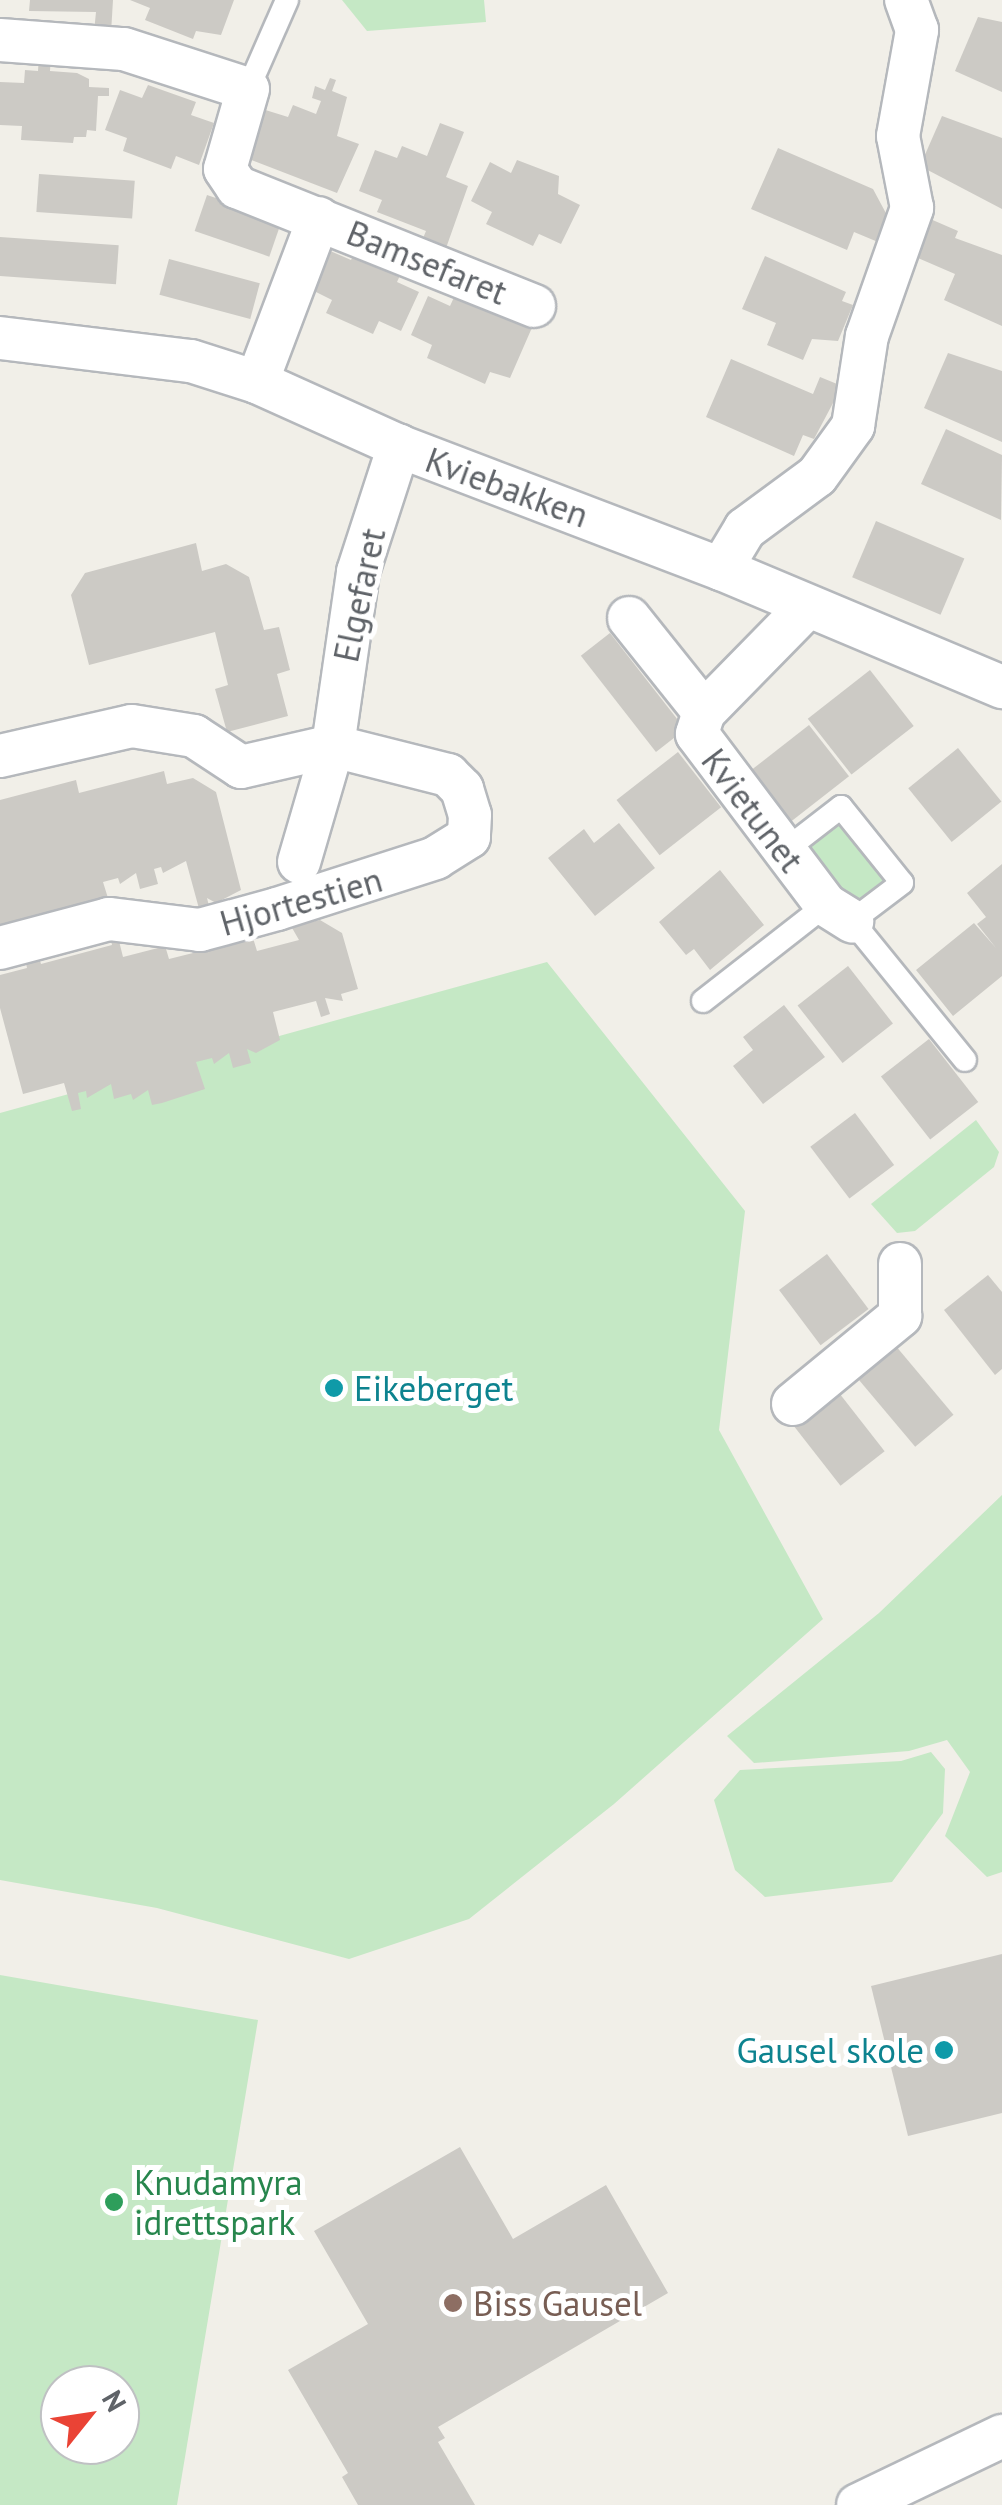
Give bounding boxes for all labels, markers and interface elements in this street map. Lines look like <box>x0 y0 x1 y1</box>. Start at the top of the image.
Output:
street label: Bamsefaret <box>341 211 513 313</box>
street label: Kviebakken <box>420 438 594 536</box>
street label: Elgefaret <box>324 524 394 666</box>
street label: Kvietunet <box>693 740 813 880</box>
street label: Hjortestien <box>215 858 387 944</box>
place label: Eikeberget <box>354 1367 513 1409</box>
marker: Eikeberget <box>323 1377 345 1399</box>
place label: Gausel skole <box>736 2029 924 2071</box>
marker: Gausel skole <box>933 2039 955 2061</box>
place label: Knudamyra idrettspark <box>134 2161 303 2243</box>
marker: Knudamyra idrettspark <box>103 2191 125 2213</box>
place label: Biss Gausel <box>473 2282 642 2324</box>
marker: Biss Gausel <box>442 2292 464 2314</box>
north arrow <box>40 2365 140 2465</box>
text: N <box>94 2384 135 2418</box>

